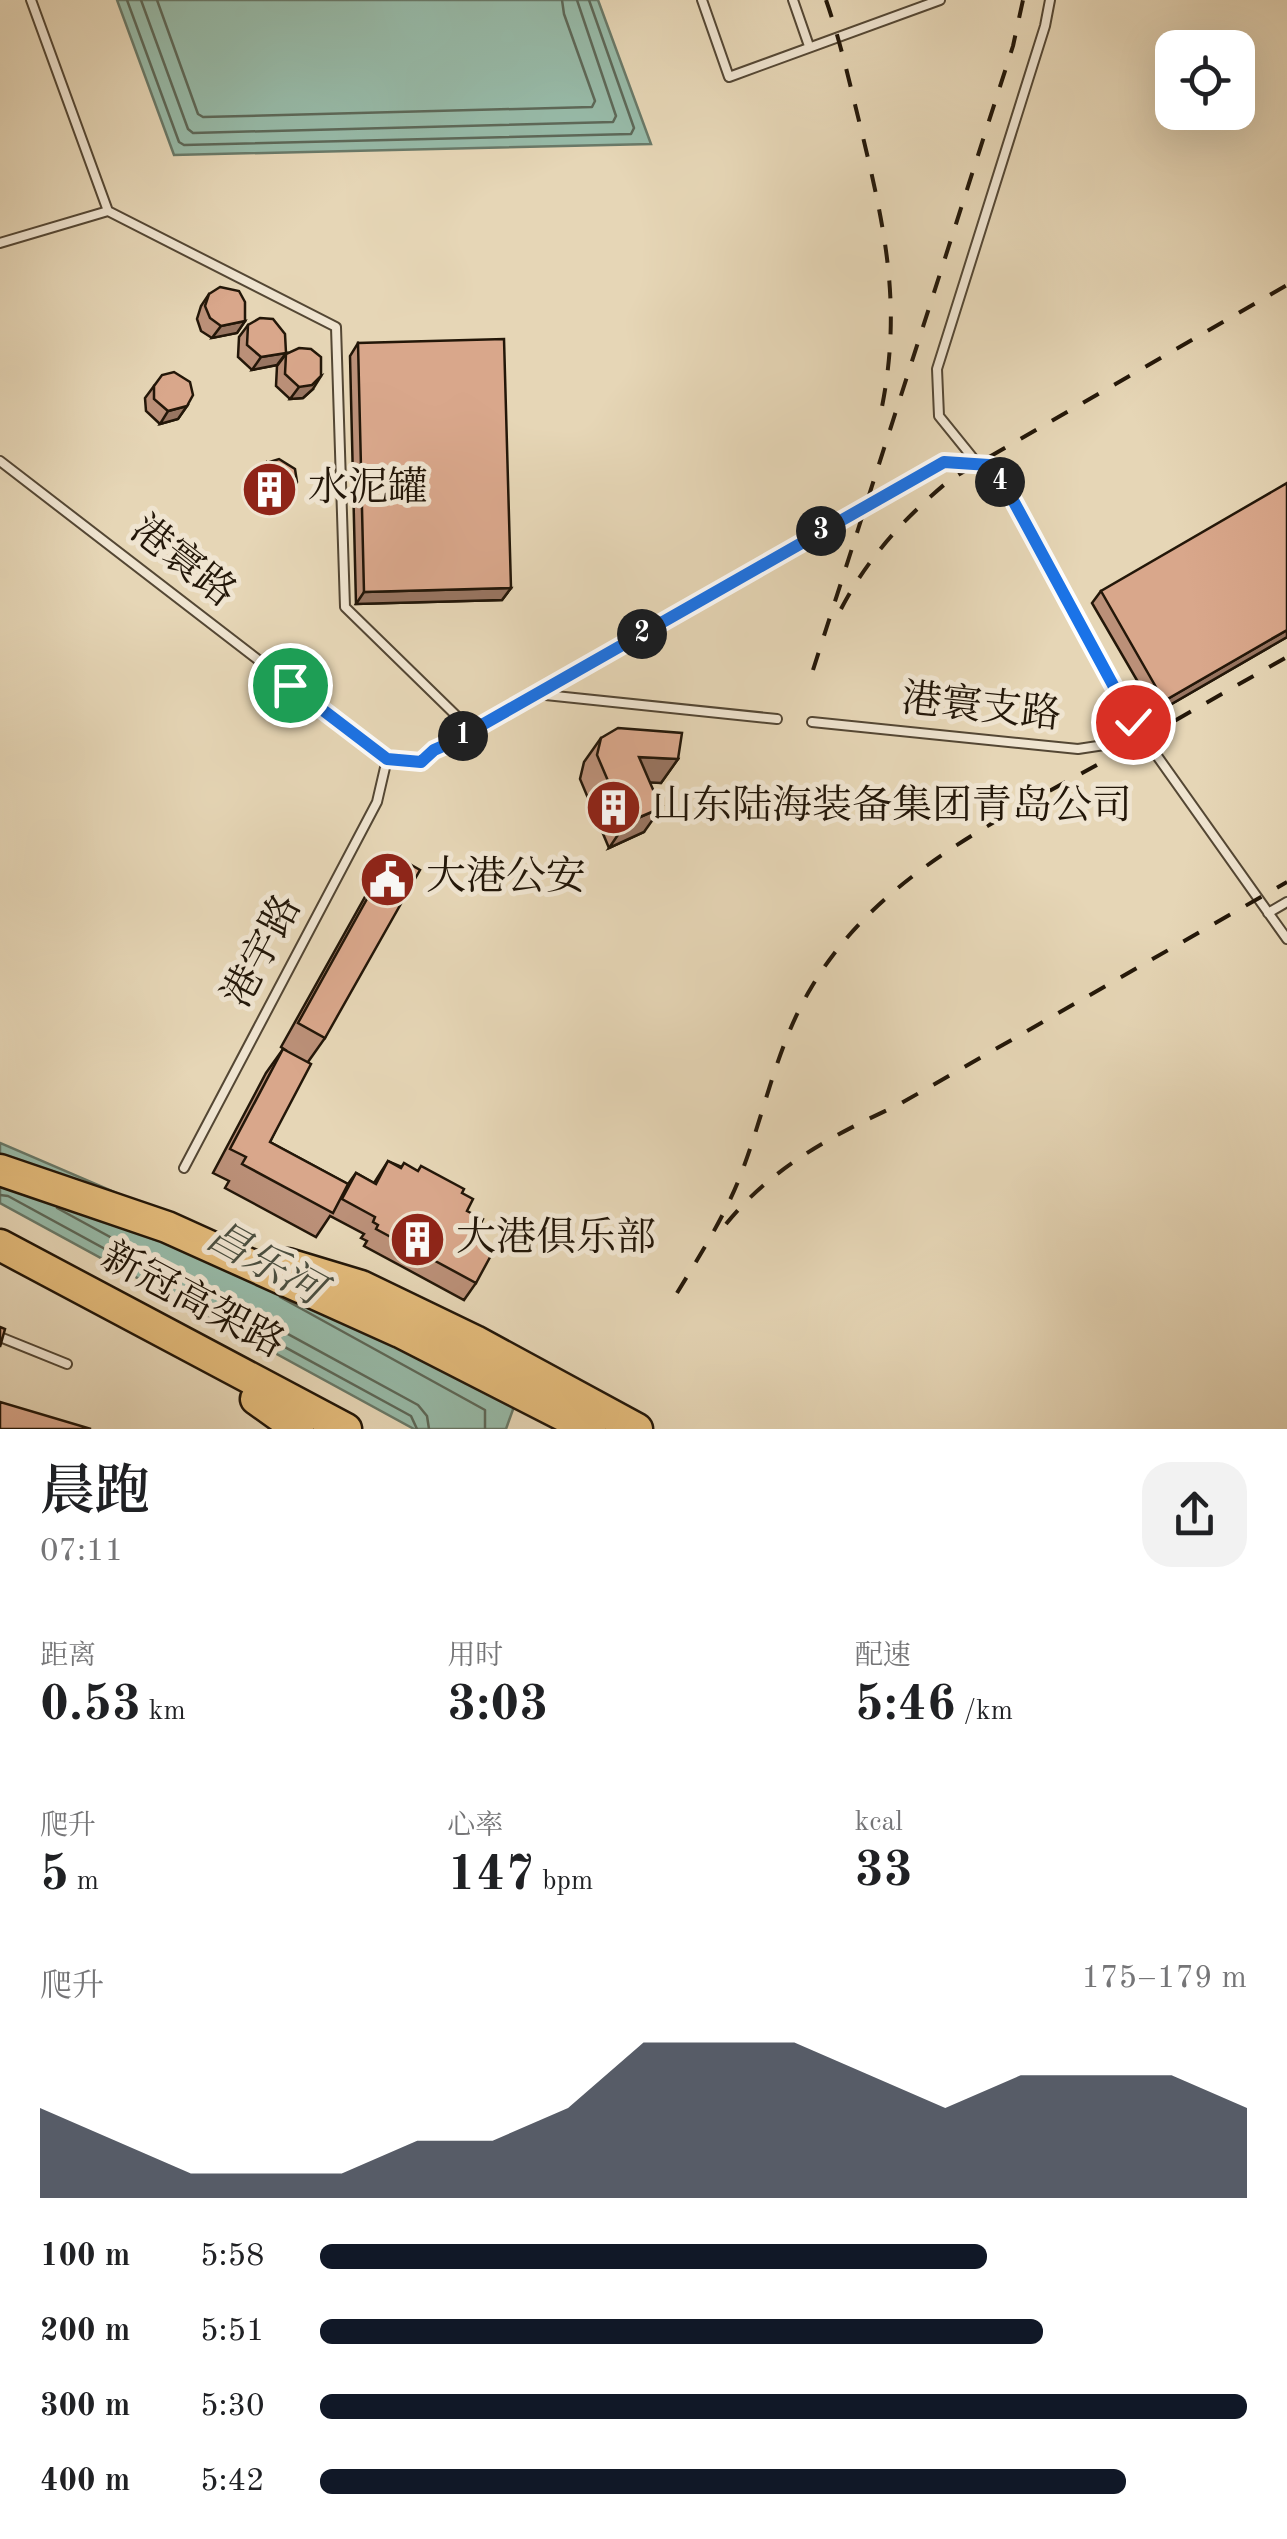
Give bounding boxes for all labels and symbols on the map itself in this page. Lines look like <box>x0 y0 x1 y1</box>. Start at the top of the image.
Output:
pin: 4 <box>975 457 1025 507</box>
building icon: 水泥罐 <box>239 460 299 520</box>
place label: 水泥罐 <box>308 466 428 510</box>
pin: 3 <box>796 506 846 556</box>
street label: 港寰路 <box>122 507 244 616</box>
pin: 2 <box>617 609 667 659</box>
pin <box>248 643 333 728</box>
street label: 港寰支路 <box>899 677 1063 737</box>
pin <box>1091 680 1176 765</box>
pin: 1 <box>438 711 488 761</box>
building icon: 山东陆海装备集团青岛公司 <box>583 778 643 838</box>
place label: 山东陆海装备集团青岛公司 <box>652 784 1132 828</box>
public building icon: 大港公安 <box>357 849 417 909</box>
place label: 大港公安 <box>426 855 586 899</box>
street label: 港宇路 <box>215 888 310 1014</box>
building icon: 大港俱乐部 <box>387 1210 447 1270</box>
water label: 昌乐河 <box>199 1213 337 1317</box>
place label: 大港俱乐部 <box>456 1216 656 1260</box>
street label: 新冠高架路 <box>94 1234 292 1367</box>

